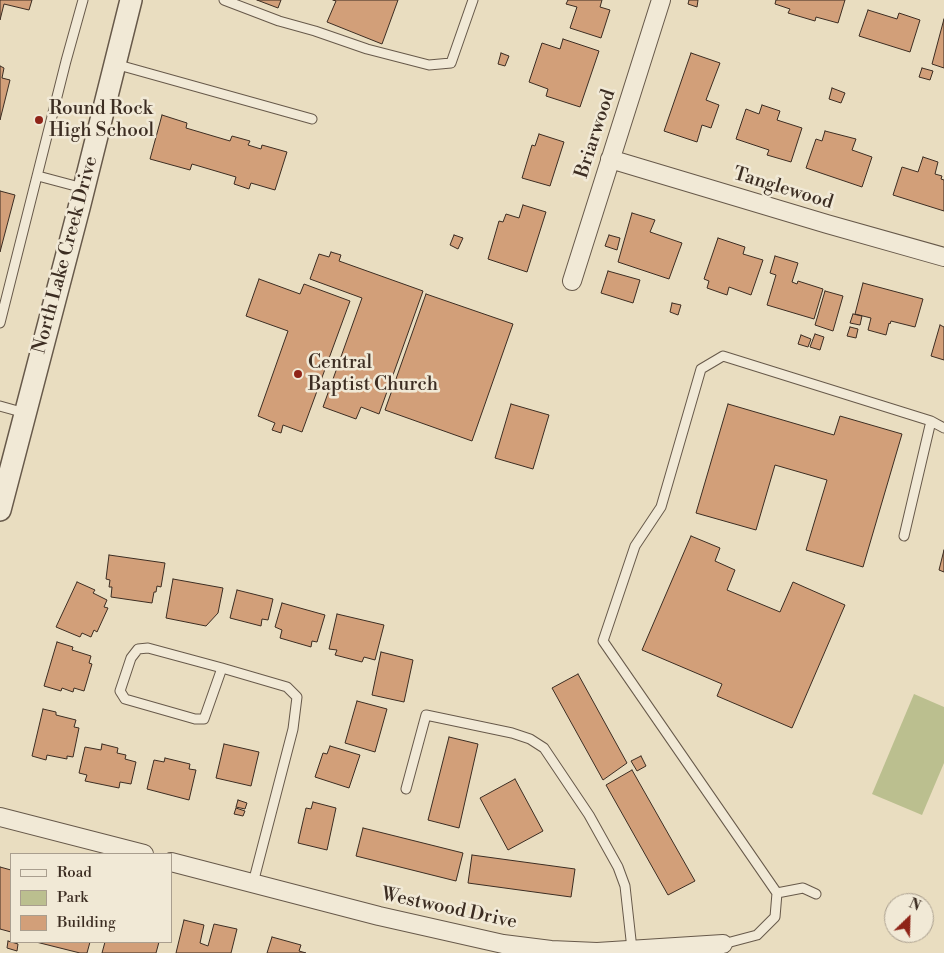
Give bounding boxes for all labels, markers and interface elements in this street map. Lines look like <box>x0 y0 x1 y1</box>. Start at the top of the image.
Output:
street label: Briarwood <box>571 87 621 181</box>
place label: Round Rock High School <box>49 98 154 142</box>
marker: Round Rock High School <box>33 114 45 126</box>
street label: North Lake Creek Drive <box>29 154 103 356</box>
street label: Tanglewood <box>730 163 836 215</box>
place label: Central Baptist Church <box>308 352 438 396</box>
marker: Central Baptist Church <box>292 368 304 380</box>
legend <box>10 853 172 943</box>
text: Road <box>57 863 92 882</box>
street label: Westwood Drive <box>379 883 519 935</box>
text: Park <box>57 888 88 907</box>
north arrow <box>884 893 934 943</box>
text: N <box>906 895 923 916</box>
text: Building <box>57 913 116 932</box>

